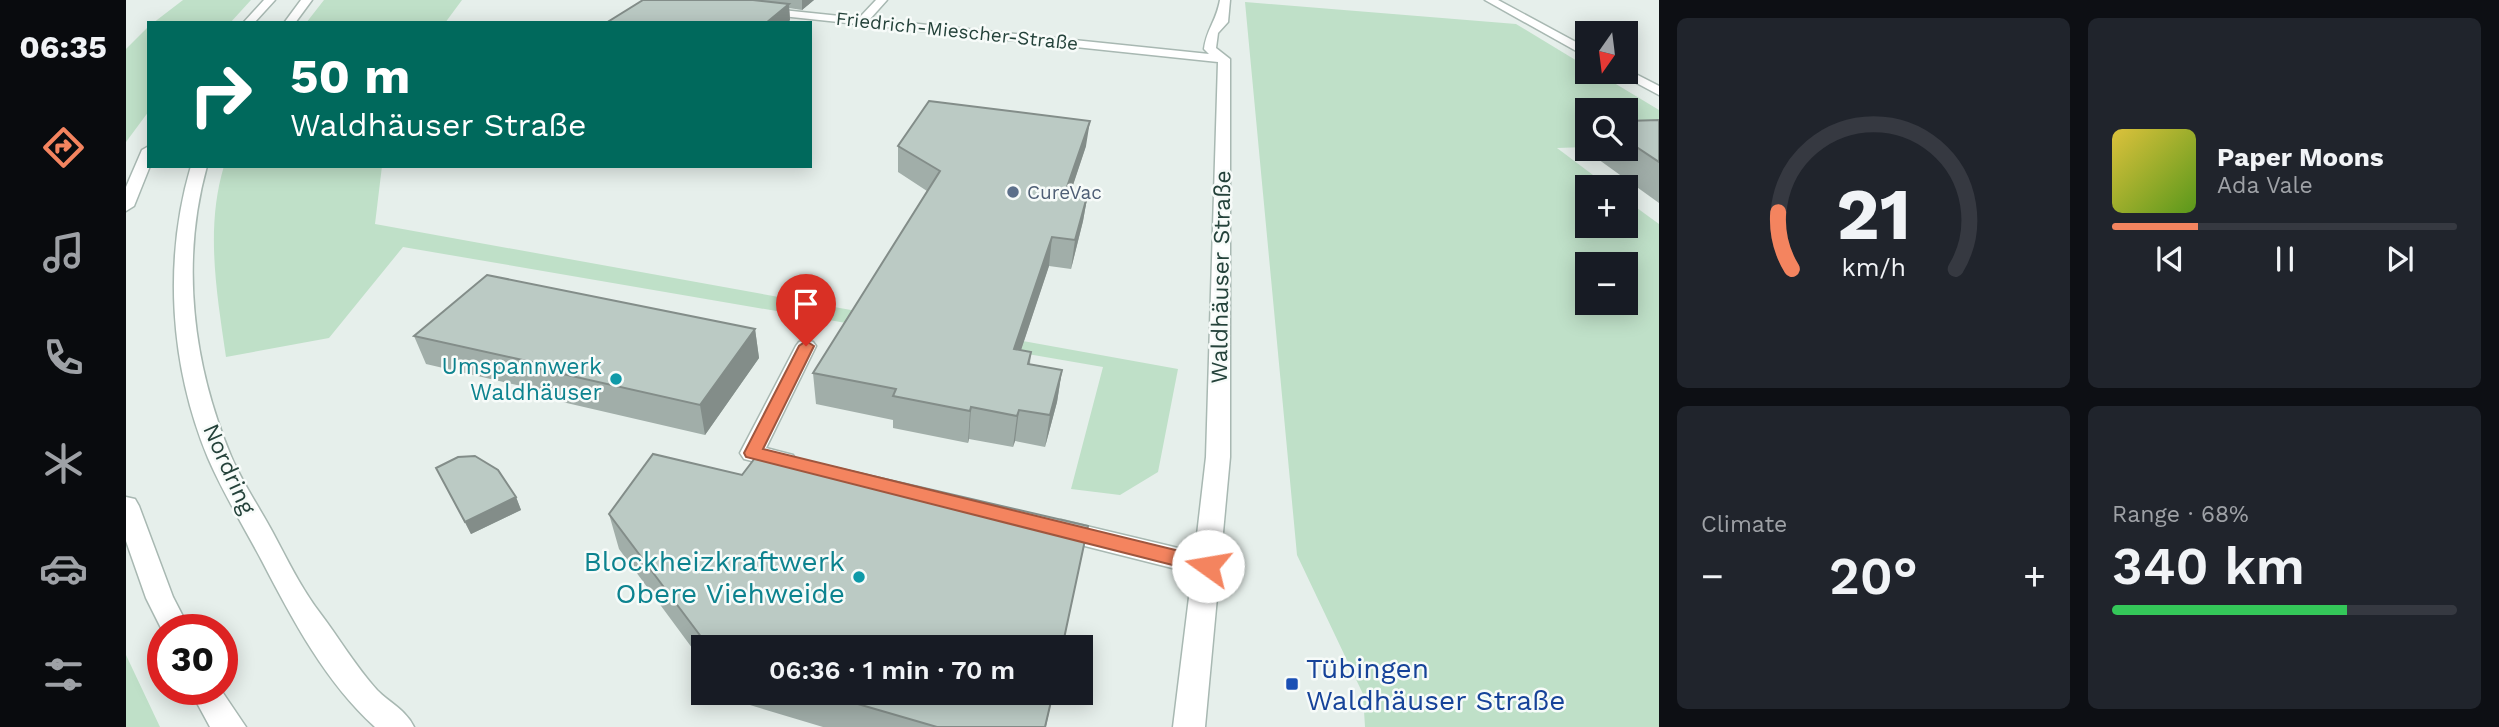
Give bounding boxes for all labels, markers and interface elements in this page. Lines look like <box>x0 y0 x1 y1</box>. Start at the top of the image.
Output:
street label: Friedrich-Miescher-Straße <box>835 7 1079 55</box>
north arrow <box>1575 21 1638 84</box>
map controls <box>1575 21 1638 315</box>
text: 06:35 <box>19 28 107 66</box>
text: 50 m <box>290 47 410 105</box>
icon: right <box>175 49 266 140</box>
button: search <box>1575 98 1638 161</box>
text: Waldhäuser Straße <box>290 106 587 144</box>
icon: directions <box>39 123 88 172</box>
text: Paper Moons <box>2217 142 2384 172</box>
street label: Waldhäuser Straße <box>1206 170 1236 384</box>
text: 21 <box>1836 172 1911 258</box>
text: Ada Vale <box>2217 172 2313 199</box>
button: + <box>1575 175 1638 238</box>
place label: CureVac <box>1027 181 1102 204</box>
marker: CureVac <box>1005 184 1021 200</box>
icon: music <box>39 228 88 277</box>
icon: previous <box>2151 240 2189 278</box>
icon: pause <box>2266 240 2304 278</box>
icon: next <box>2381 240 2419 278</box>
button: − <box>1575 252 1638 315</box>
text: km/h <box>1841 253 1906 282</box>
pin <box>776 274 836 346</box>
icon: arrive <box>787 285 825 323</box>
icon: phone <box>39 333 88 382</box>
place label: Umspannwerk Waldhäuser <box>442 353 602 406</box>
marker: Umspannwerk Waldhäuser <box>608 371 624 387</box>
street label: Nordring <box>197 420 261 519</box>
icon: climate <box>39 439 88 488</box>
text: Range · 68% <box>2112 501 2249 528</box>
text: Climate <box>1701 511 1787 538</box>
position arrow <box>1171 529 1245 603</box>
text: 340 km <box>2112 536 2305 597</box>
icon: car <box>39 544 88 593</box>
place label: Blockheizkraftwerk Obere Viehweide <box>584 545 845 610</box>
text: 20° <box>1829 546 1918 607</box>
text: − <box>1701 554 1724 598</box>
text: + <box>2023 554 2046 598</box>
marker: Blockheizkraftwerk Obere Viehweide <box>851 569 867 585</box>
speed limit sign: 30 <box>147 614 238 705</box>
icon: filters <box>39 650 88 699</box>
place label: Tübingen Waldhäuser Straße <box>1306 652 1565 717</box>
text: 06:36 · 1 min · 70 m <box>769 655 1015 685</box>
marker: Tübingen Waldhäuser Straße <box>1284 676 1300 692</box>

